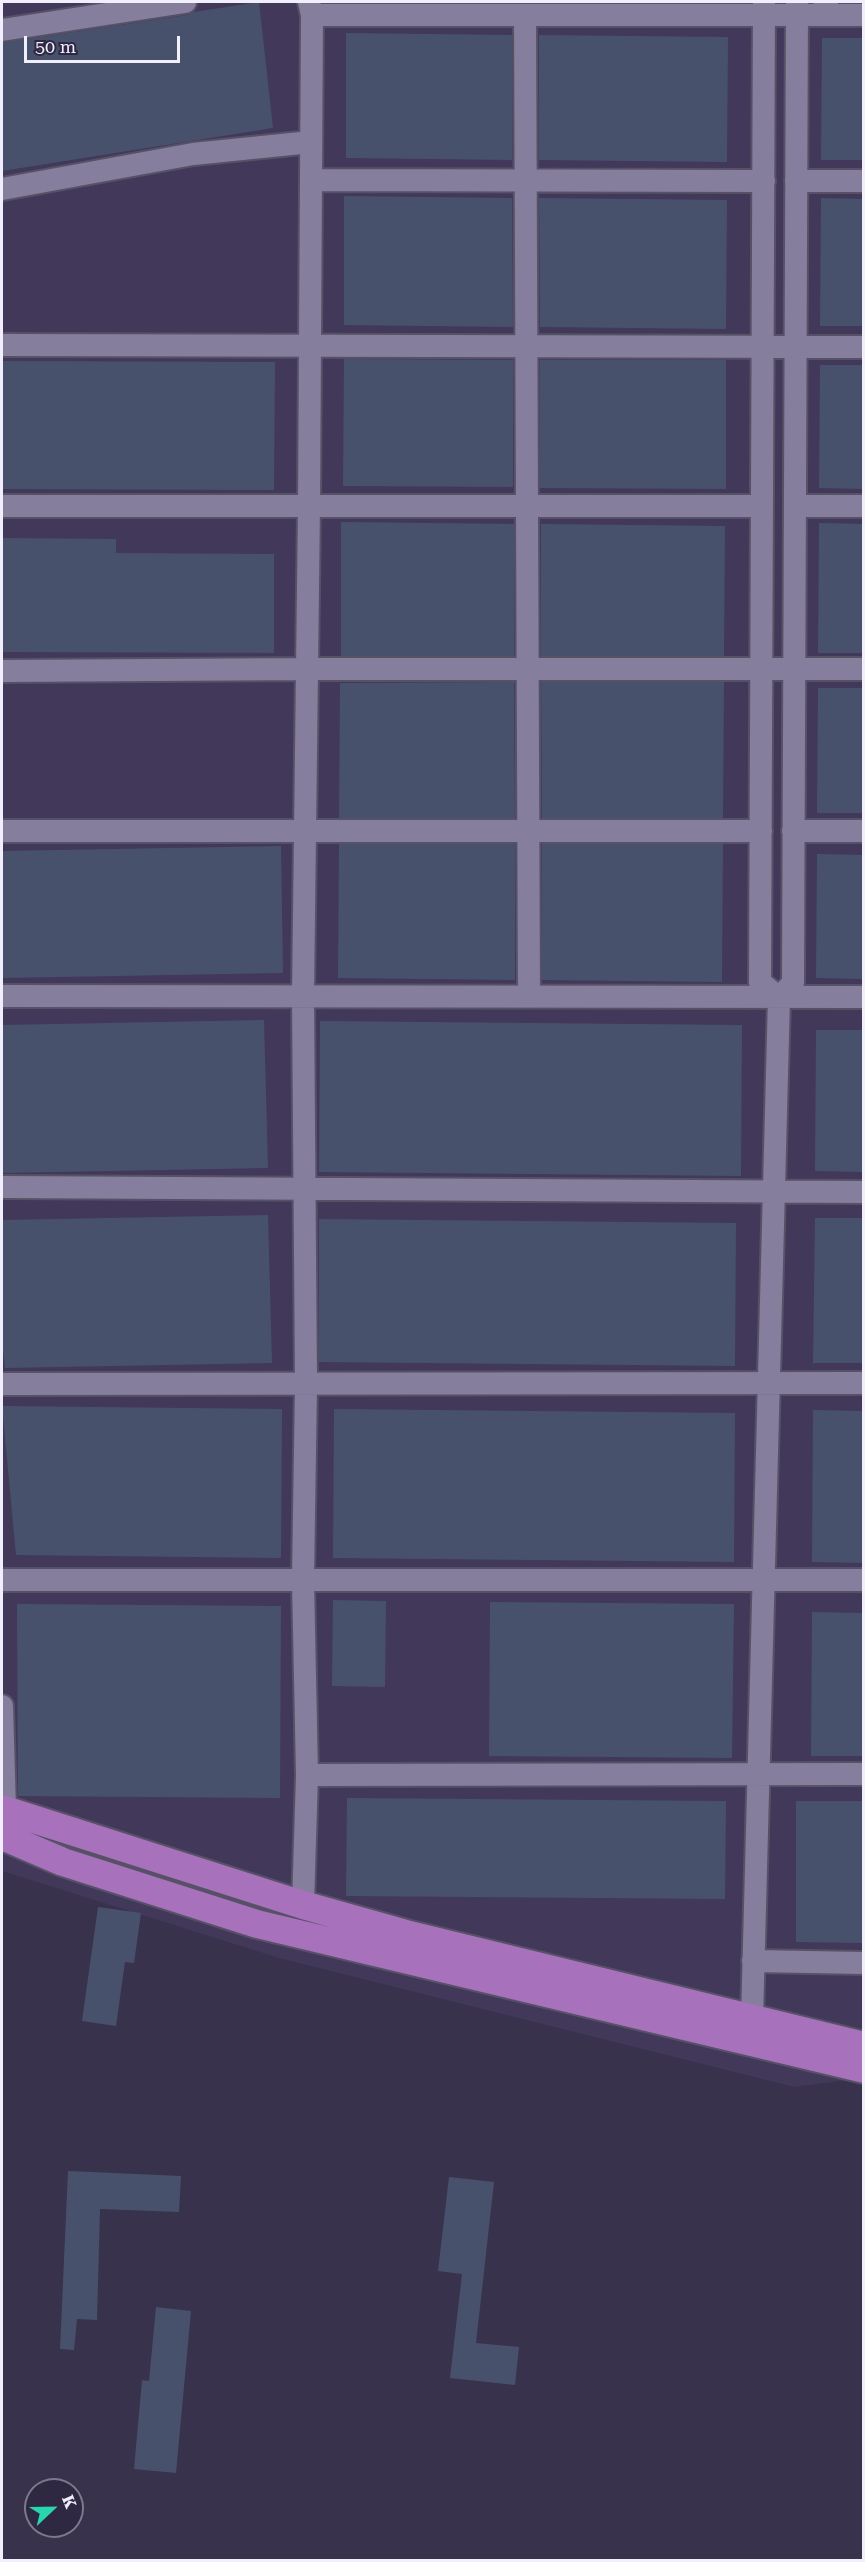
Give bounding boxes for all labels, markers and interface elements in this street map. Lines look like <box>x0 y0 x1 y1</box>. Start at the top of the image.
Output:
scale bar <box>27 24 183 62</box>
text: 50 m <box>35 36 76 57</box>
north arrow <box>24 2478 84 2538</box>
text: K <box>58 2492 80 2511</box>

